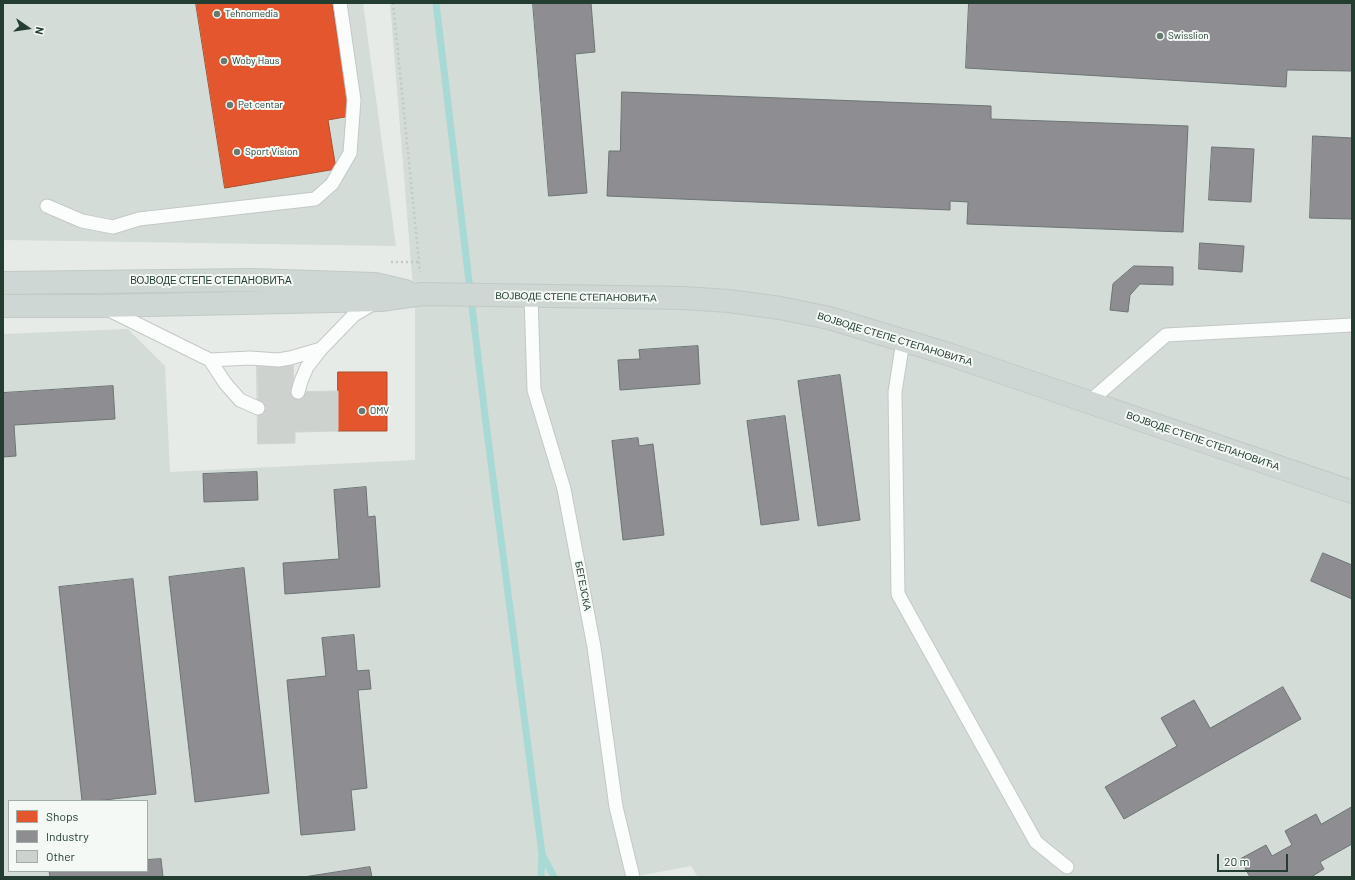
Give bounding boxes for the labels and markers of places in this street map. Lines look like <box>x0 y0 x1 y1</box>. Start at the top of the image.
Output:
place label: Tehnomedia <box>225 8 278 20</box>
marker: Tehnomedia <box>212 9 222 19</box>
place label: Swisslion <box>1168 30 1209 42</box>
marker: Swisslion <box>1155 31 1165 41</box>
place label: Woby Haus <box>232 55 280 67</box>
marker: Woby Haus <box>219 56 229 66</box>
place label: Pet centar <box>238 99 283 111</box>
marker: Pet centar <box>225 100 235 110</box>
place label: Sport Vision <box>245 146 298 158</box>
marker: Sport Vision <box>232 147 242 157</box>
place label: OMV <box>370 405 389 417</box>
marker: OMV <box>357 406 367 416</box>

